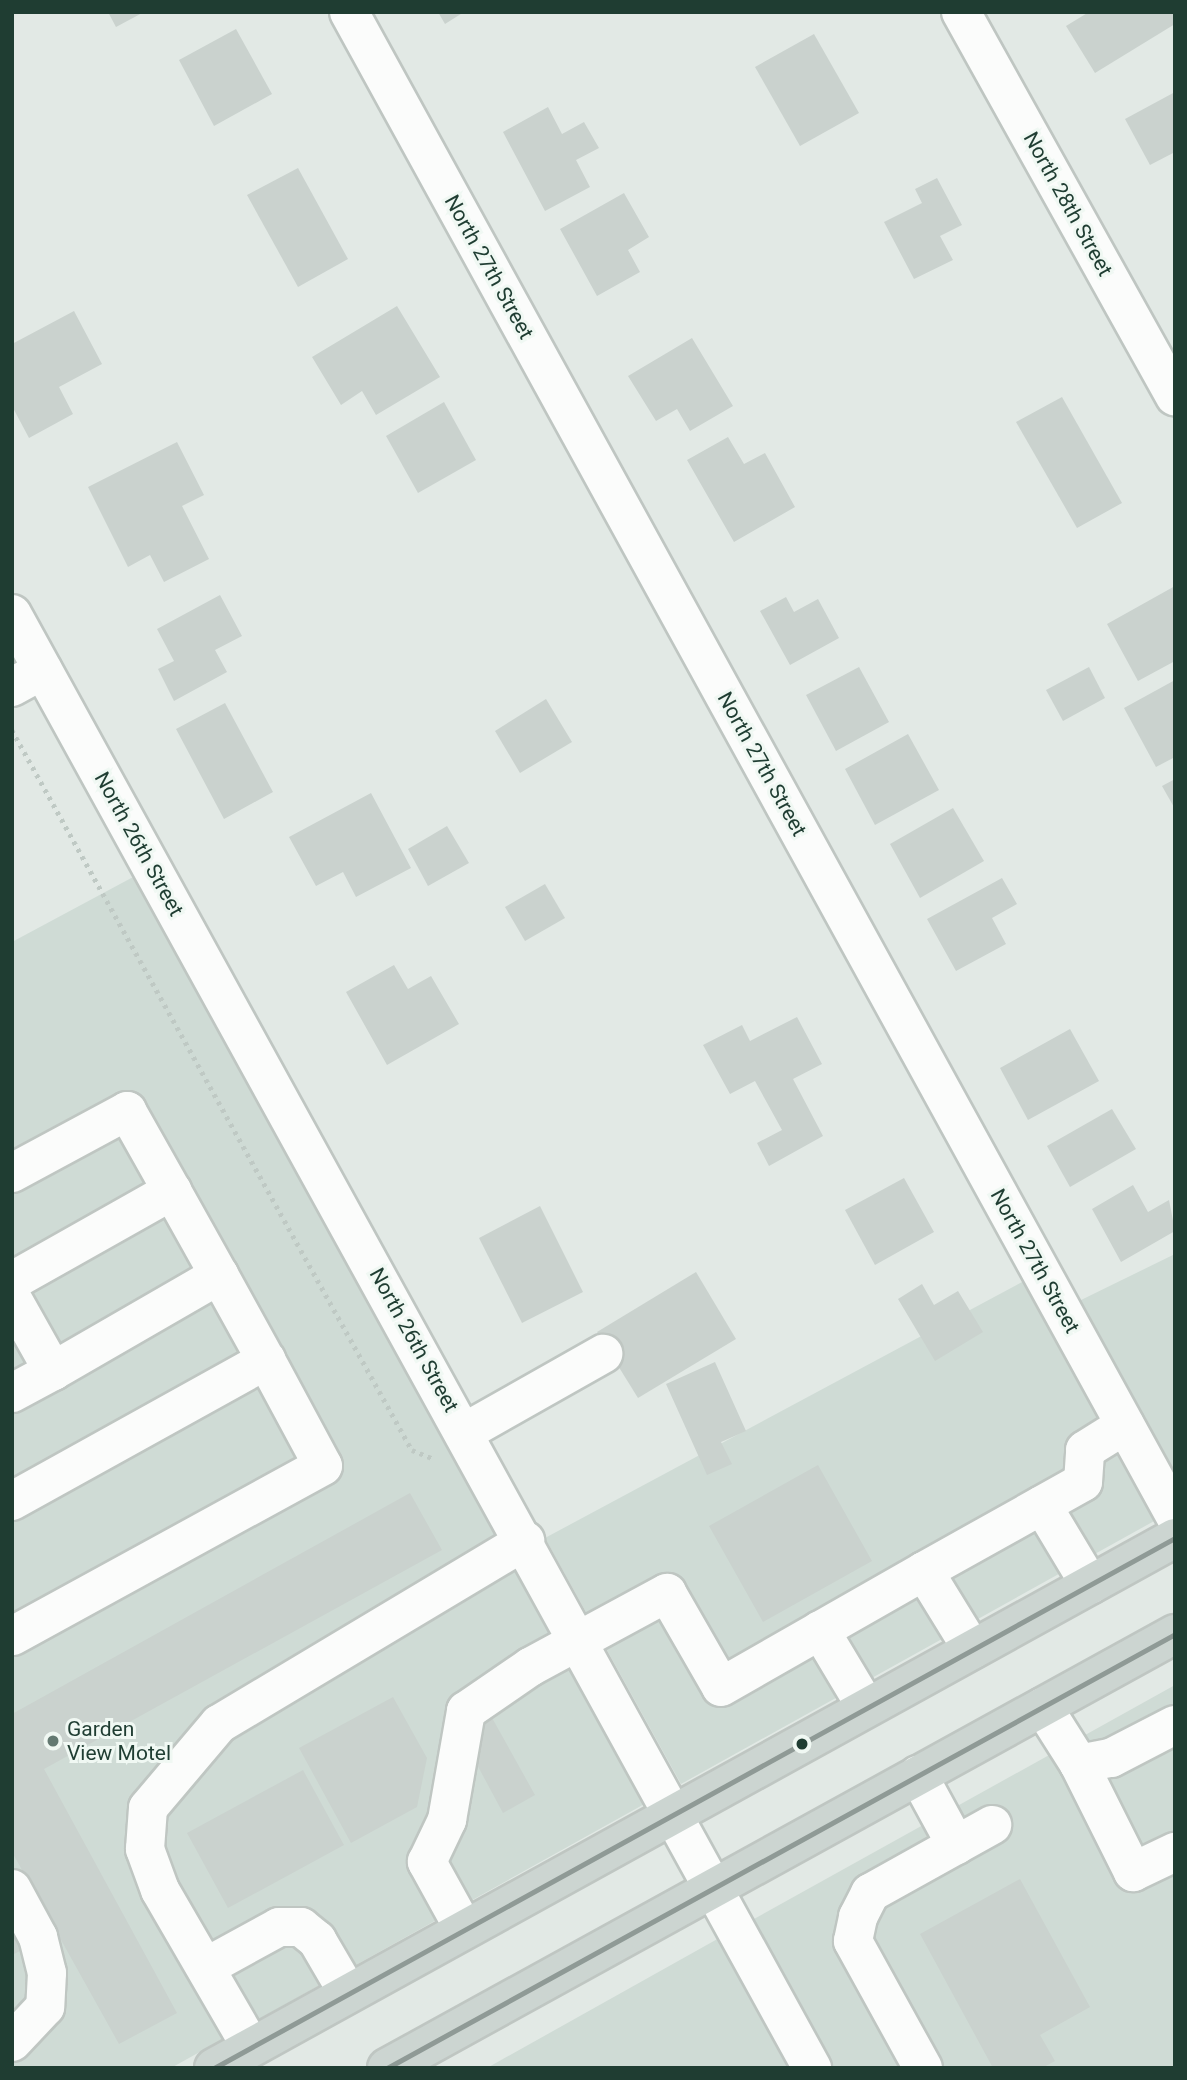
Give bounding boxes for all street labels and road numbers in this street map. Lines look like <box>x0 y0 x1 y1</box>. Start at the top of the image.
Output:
street label: North 28th Street <box>1018 128 1118 280</box>
street label: North 27th Street <box>439 191 539 343</box>
street label: North 27th Street <box>712 688 812 840</box>
street label: North 26th Street <box>89 768 189 920</box>
street label: North 27th Street <box>985 1185 1085 1337</box>
street label: North 26th Street <box>364 1264 464 1416</box>

